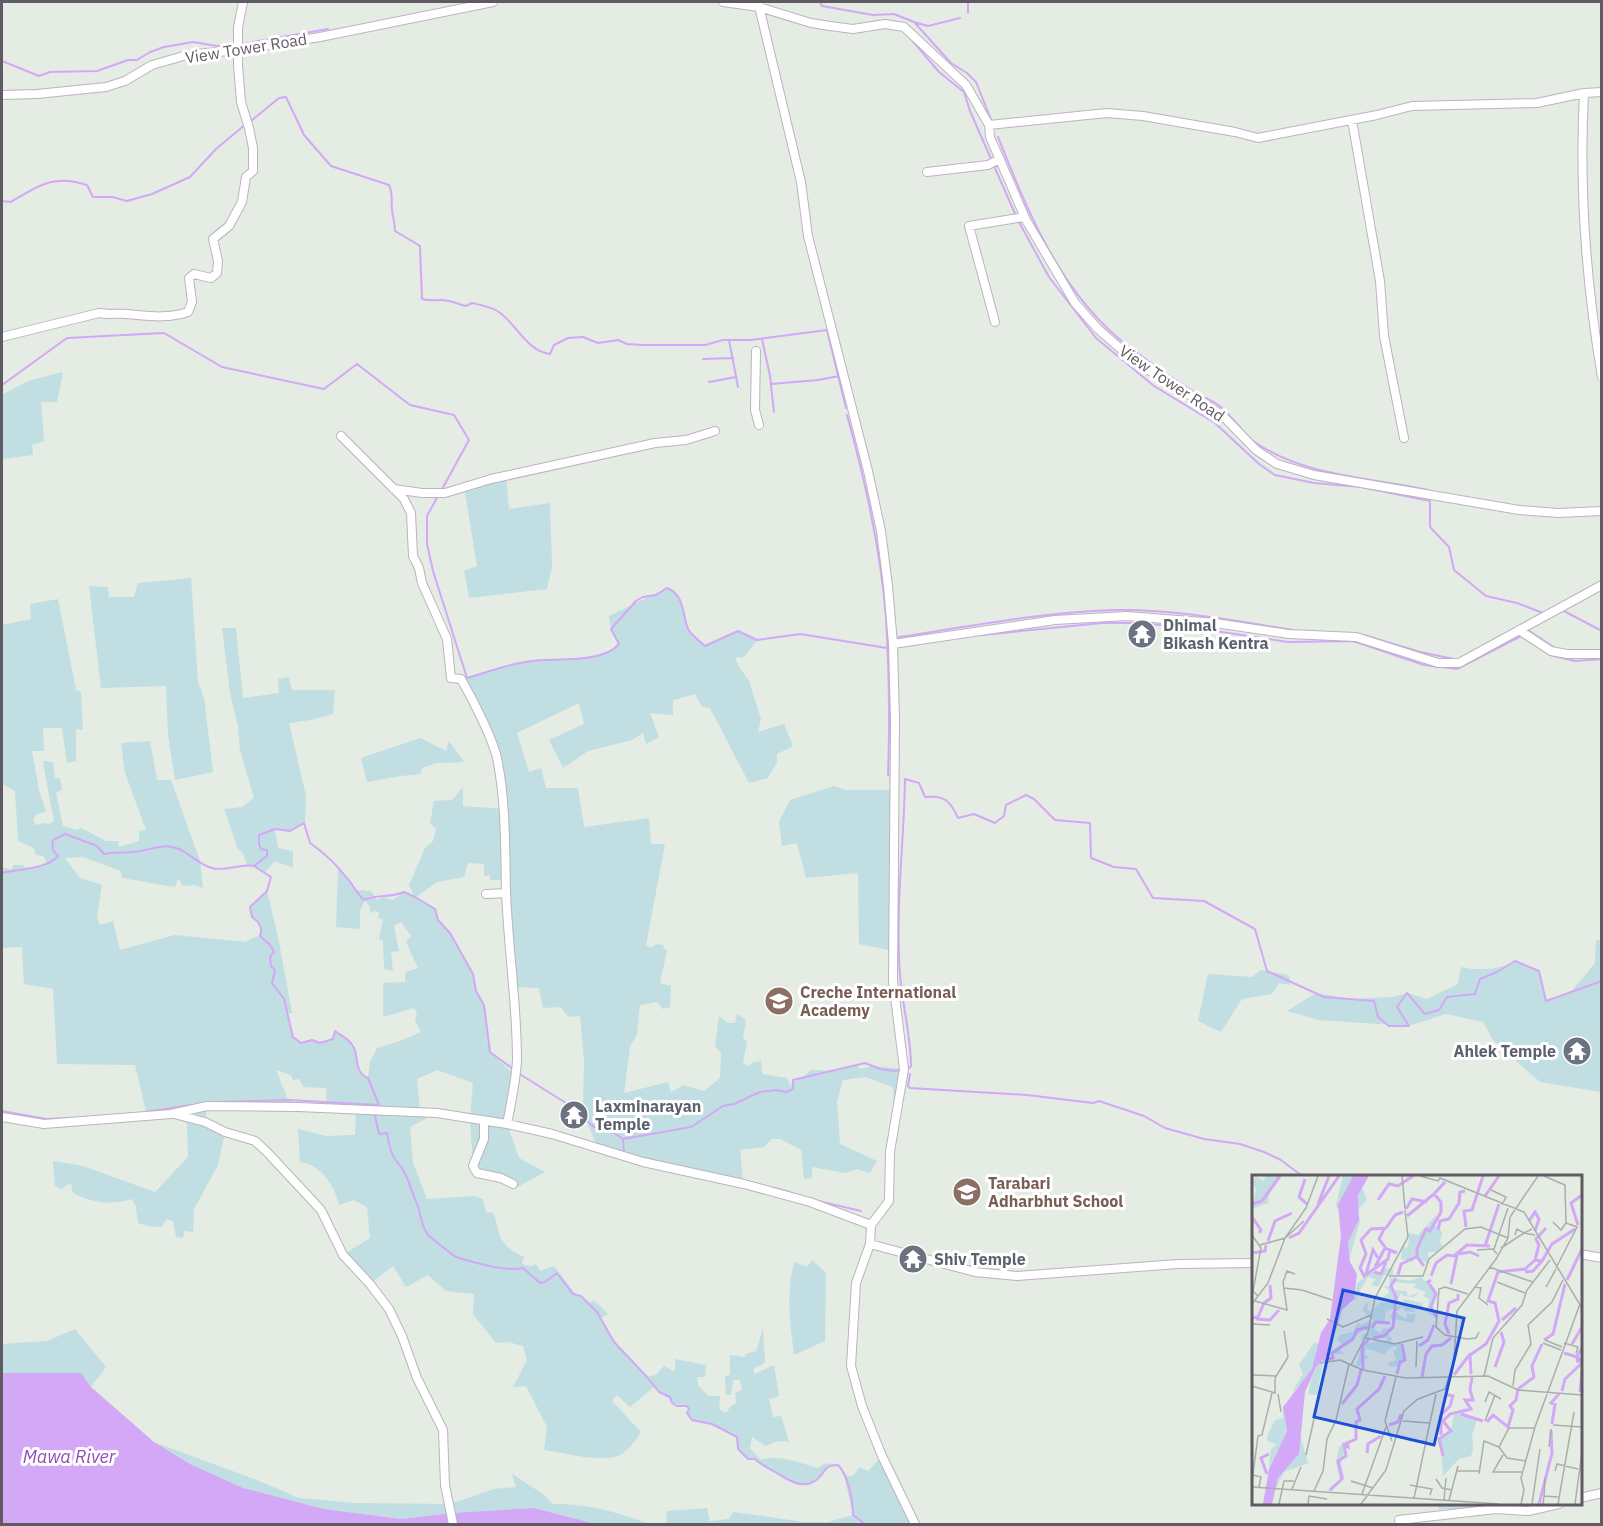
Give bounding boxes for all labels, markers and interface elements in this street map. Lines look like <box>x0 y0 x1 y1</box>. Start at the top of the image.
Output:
street label: View Tower Road <box>184 29 308 67</box>
street label: View Tower Road <box>1115 340 1229 426</box>
place label: Dhimal Bikash Kentra <box>1163 615 1269 653</box>
temple icon: Dhimal Bikash Kentra <box>1126 618 1158 650</box>
place label: Creche International Academy <box>800 982 956 1020</box>
school or university icon: Creche International Academy <box>763 985 795 1017</box>
temple icon: Ahlek Temple <box>1561 1035 1593 1067</box>
place label: Ahlek Temple <box>1453 1041 1556 1061</box>
place label: Laxminarayan Temple <box>595 1096 701 1134</box>
temple icon: Laxminarayan Temple <box>558 1099 590 1131</box>
place label: Tarabari Adharbhut School <box>988 1173 1123 1211</box>
inset map <box>1252 1175 1582 1505</box>
school or university icon: Tarabari Adharbhut School <box>951 1176 983 1208</box>
temple icon: Shiv Temple <box>897 1243 929 1275</box>
place label: Shiv Temple <box>934 1249 1026 1269</box>
water label: Mawa River <box>23 1445 116 1468</box>

